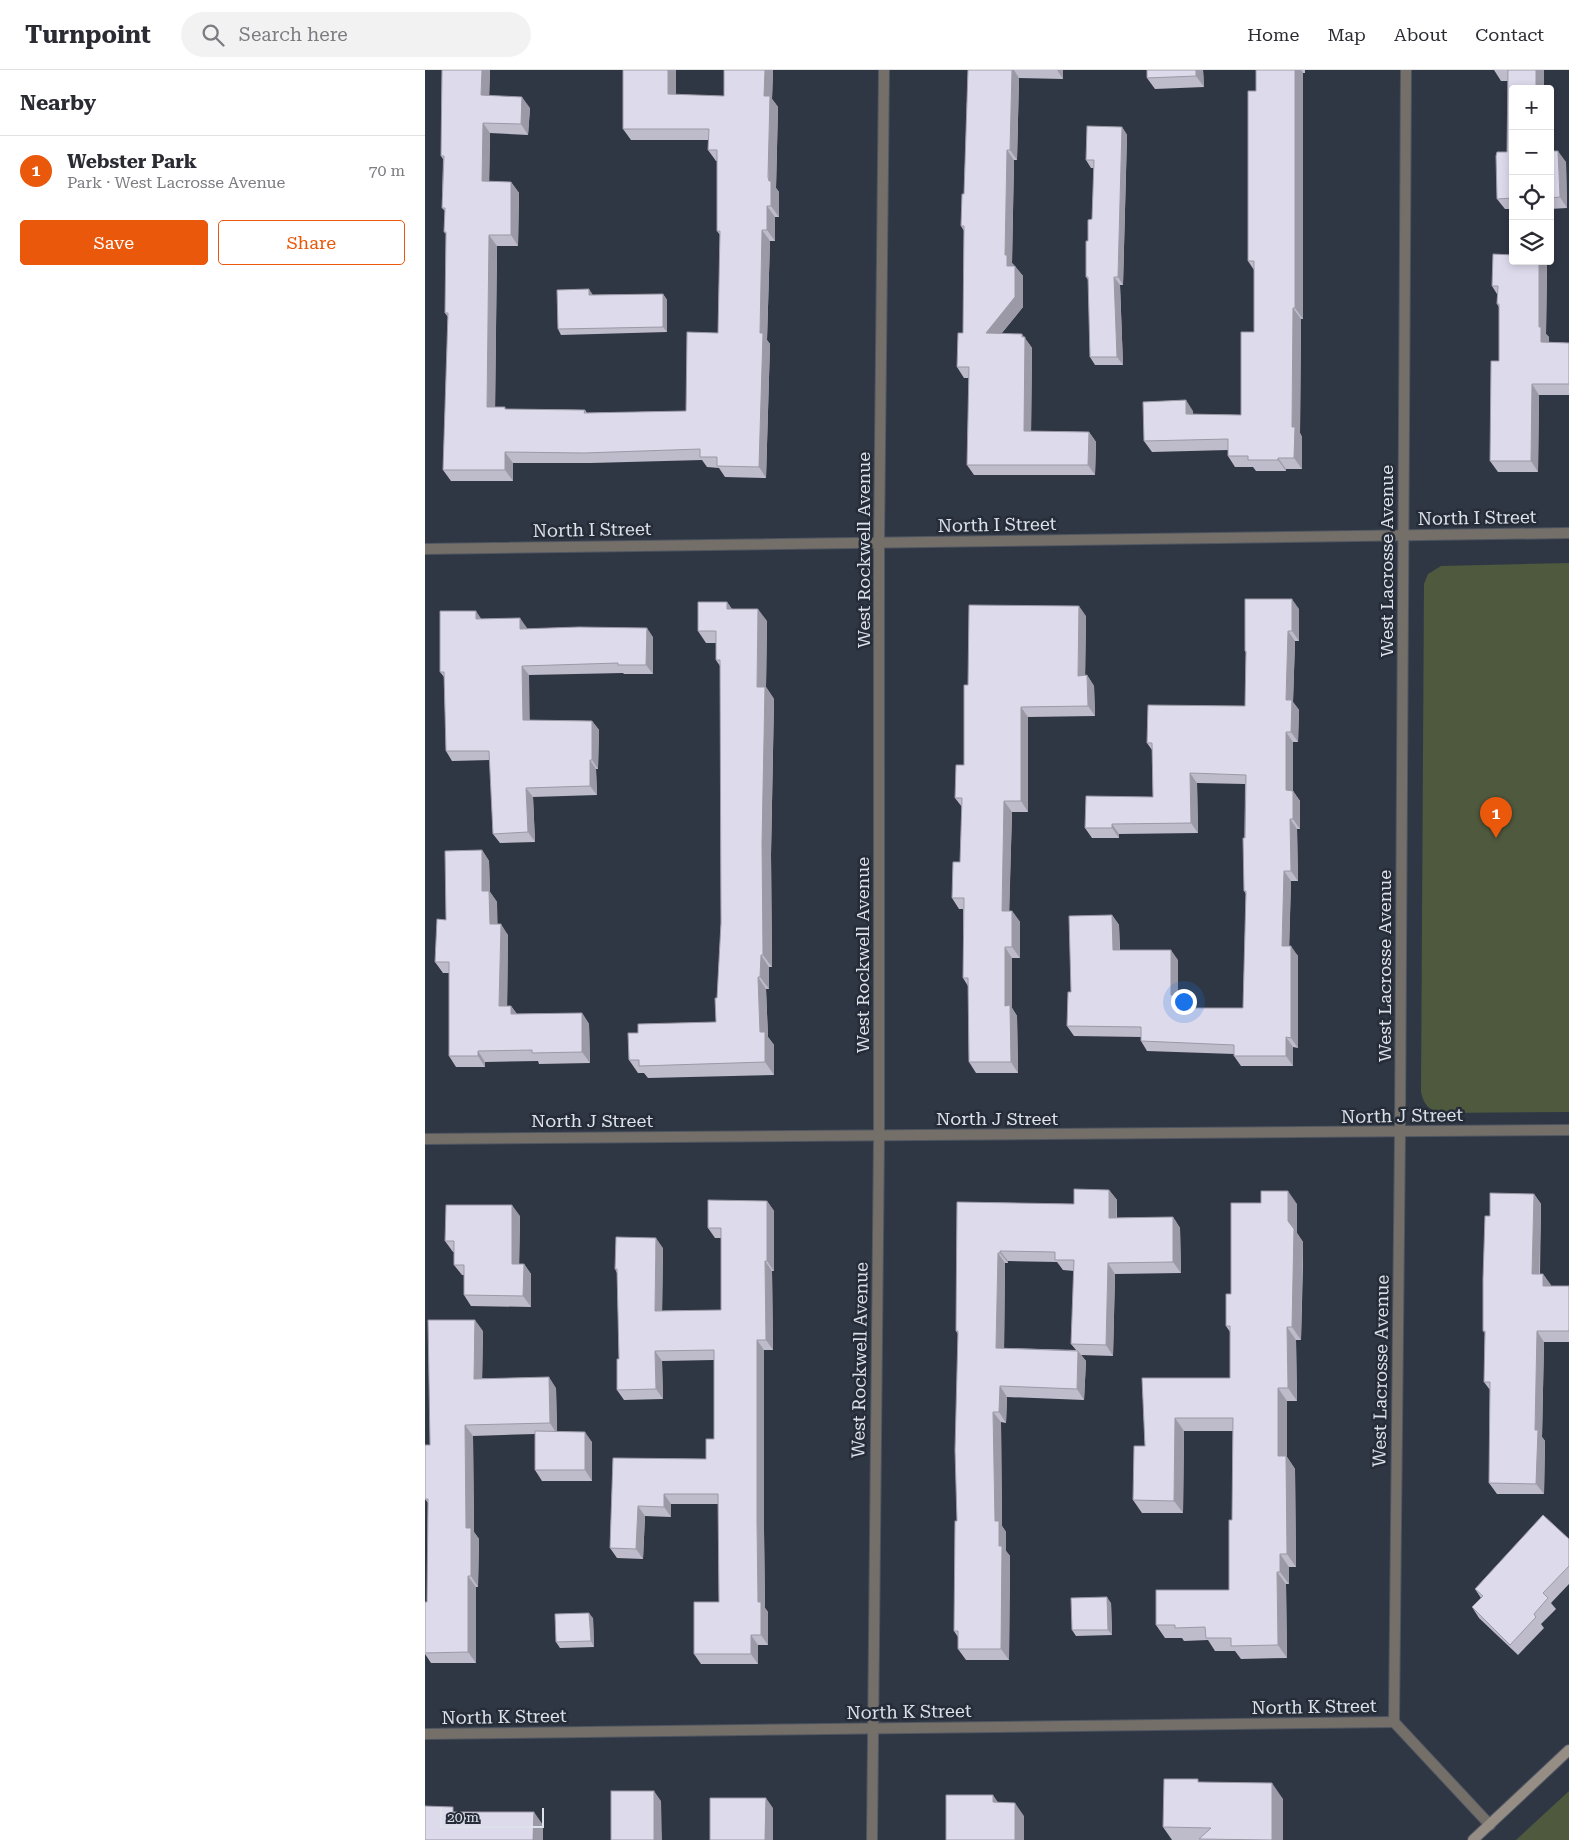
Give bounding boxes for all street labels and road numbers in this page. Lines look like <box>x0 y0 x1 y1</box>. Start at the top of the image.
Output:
street label: West Rockwell Avenue <box>853 452 874 648</box>
street label: West Lacrosse Avenue <box>1376 465 1397 657</box>
street label: North I Street <box>1417 506 1537 529</box>
street label: North I Street <box>937 513 1057 536</box>
street label: North I Street <box>532 518 652 541</box>
street label: West Rockwell Avenue <box>852 857 873 1053</box>
street label: West Lacrosse Avenue <box>1374 870 1395 1062</box>
street label: North J Street <box>1341 1104 1464 1127</box>
street label: North J Street <box>936 1108 1058 1129</box>
street label: North J Street <box>531 1110 653 1131</box>
street label: West Rockwell Avenue <box>847 1262 872 1458</box>
street label: West Lacrosse Avenue <box>1368 1275 1393 1467</box>
street label: North K Street <box>1251 1695 1377 1718</box>
street label: North K Street <box>846 1700 972 1723</box>
street label: North K Street <box>441 1705 567 1728</box>

